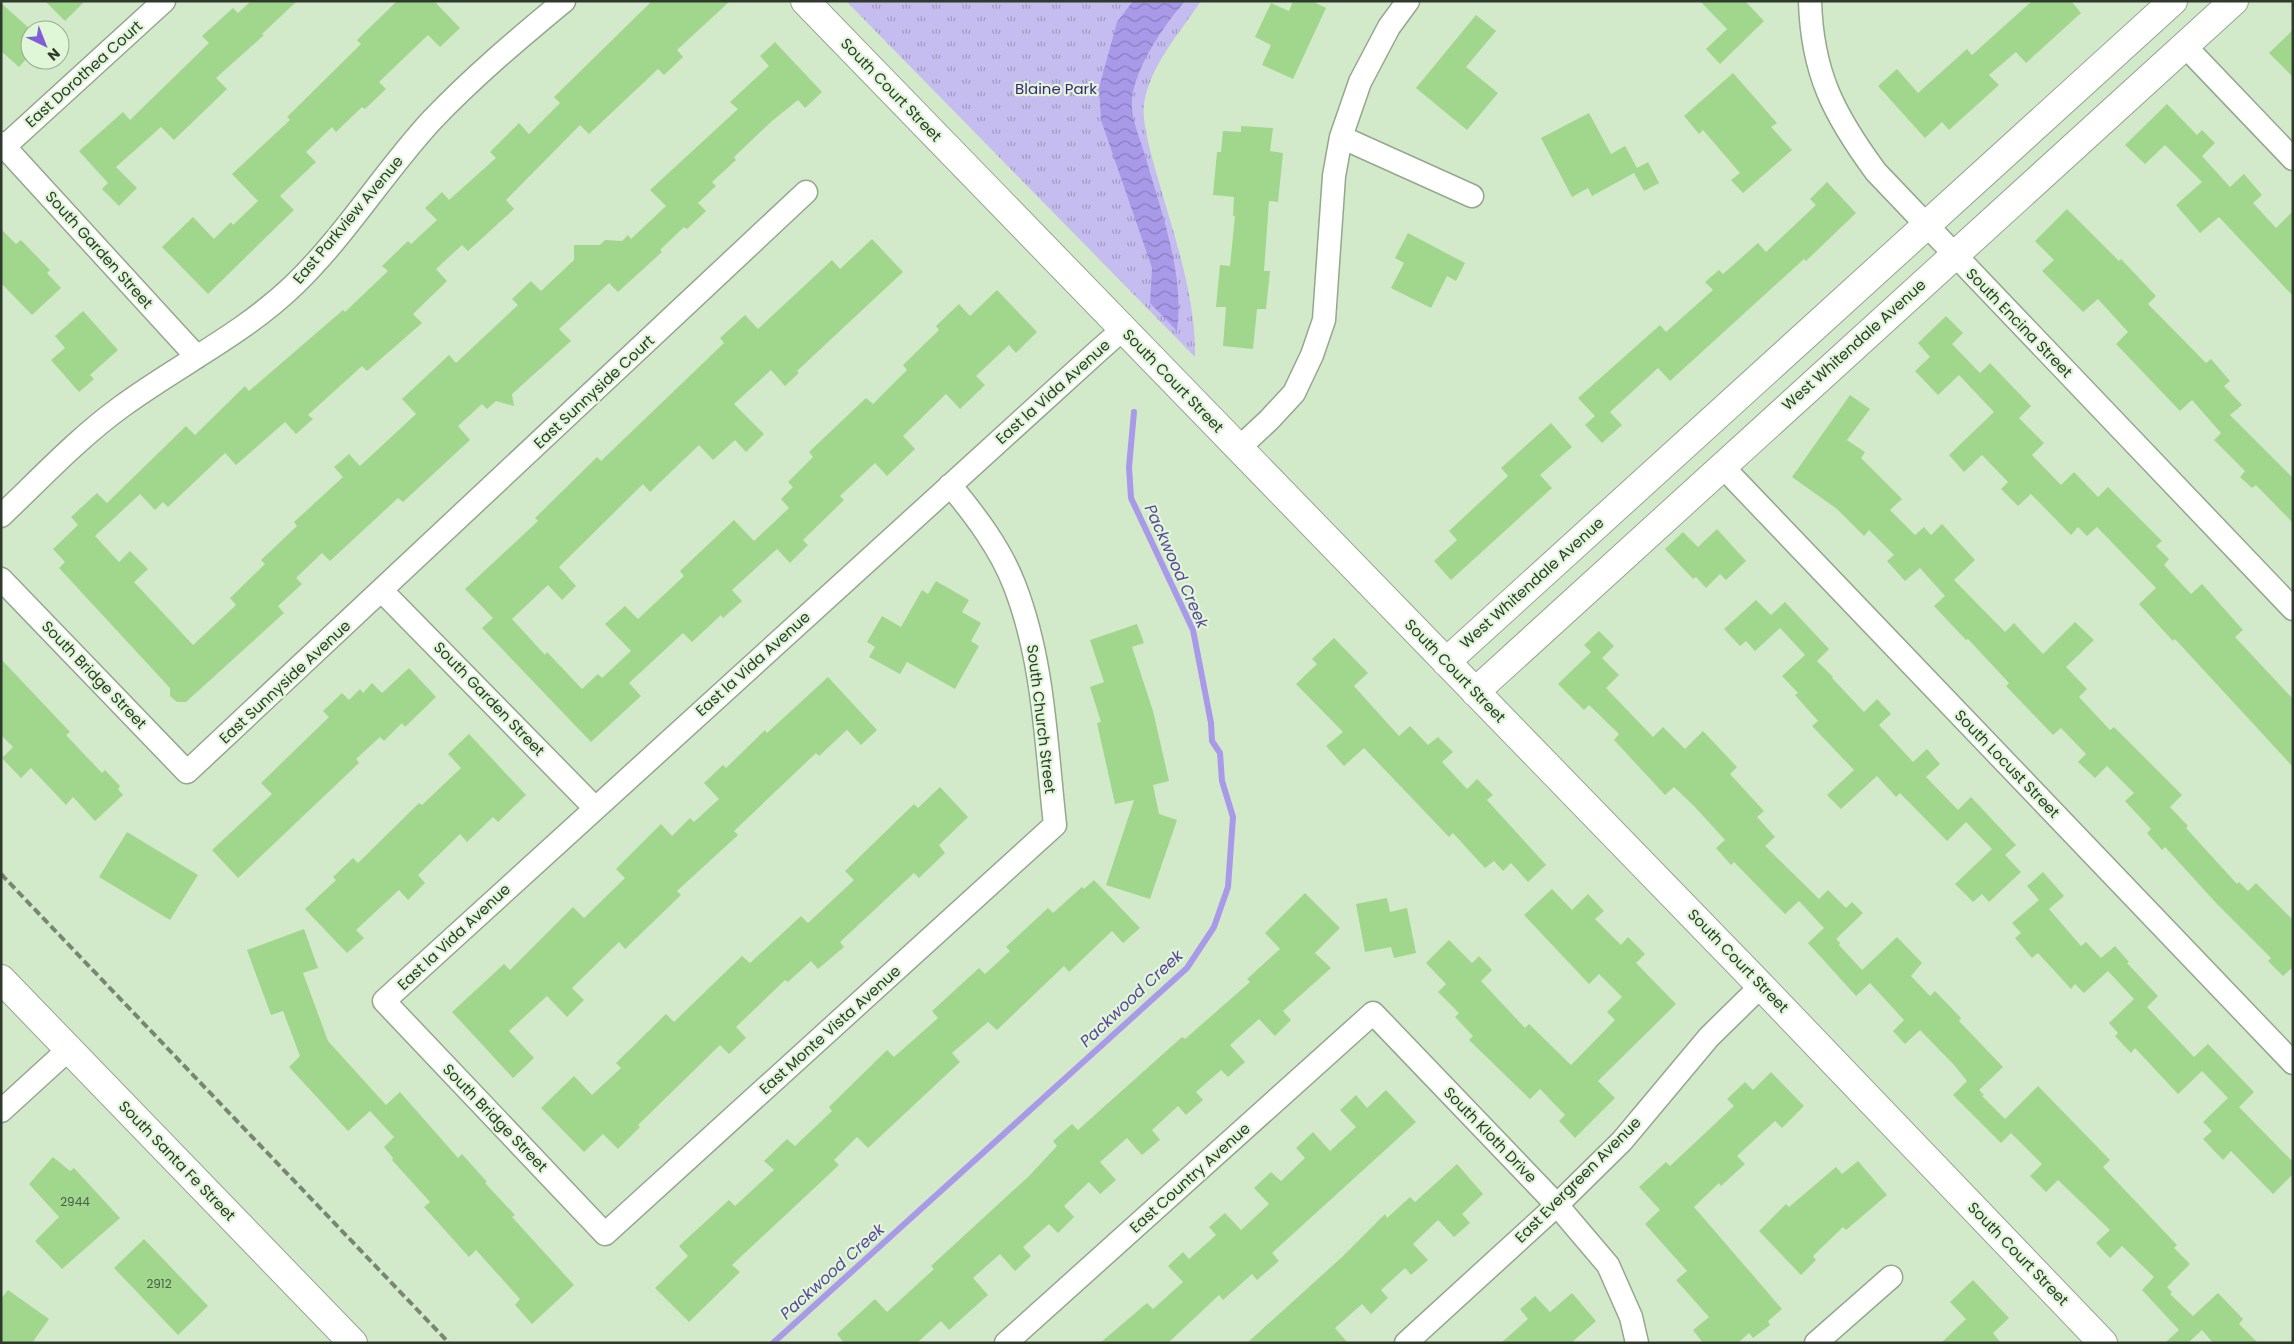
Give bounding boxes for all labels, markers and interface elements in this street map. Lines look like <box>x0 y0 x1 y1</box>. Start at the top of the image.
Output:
street label: East Dorothea Court <box>21 15 147 132</box>
north arrow <box>20 20 70 70</box>
street label: South Court Street <box>836 33 946 146</box>
text: N <box>43 44 65 65</box>
park label: Blaine Park <box>1015 78 1097 99</box>
street label: East Parkview Avenue <box>288 151 408 288</box>
street label: South Garden Street <box>41 186 158 313</box>
street label: South Encina Street <box>1962 263 2077 382</box>
street label: West Whitendale Avenue <box>1777 274 1930 415</box>
street label: South Court Street <box>1118 324 1228 437</box>
street label: East Sunnyside Court <box>529 330 659 453</box>
street label: East la Vida Avenue <box>991 335 1114 449</box>
water label: Packwood Creek <box>1139 500 1215 633</box>
street label: West Whitendale Avenue <box>1455 512 1608 653</box>
street label: East la Vida Avenue <box>691 607 814 721</box>
street label: South Court Street <box>1400 614 1510 727</box>
street label: East Sunnyside Avenue <box>214 615 355 748</box>
street label: South Bridge Street <box>37 616 152 733</box>
street label: South Garden Street <box>429 637 550 760</box>
street label: South Church Street <box>1022 643 1061 795</box>
street label: South Locust Street <box>1950 705 2065 822</box>
street label: East la Vida Avenue <box>393 879 515 995</box>
street label: South Court Street <box>1683 904 1793 1017</box>
water label: Packwood Creek <box>1075 944 1189 1052</box>
street label: East Monte Vista Avenue <box>754 960 905 1099</box>
street label: South Bridge Street <box>438 1059 553 1176</box>
street label: South Kloth Drive <box>1439 1082 1542 1187</box>
street label: South Santa Fe Street <box>114 1096 240 1225</box>
street label: East Evergreen Avenue <box>1510 1112 1645 1247</box>
street label: East Country Avenue <box>1125 1118 1254 1237</box>
house number: 2944 <box>60 1193 90 1210</box>
street label: South Court Street <box>1963 1197 2073 1310</box>
water label: Packwood Creek <box>775 1218 890 1325</box>
house number: 2912 <box>146 1275 172 1292</box>

